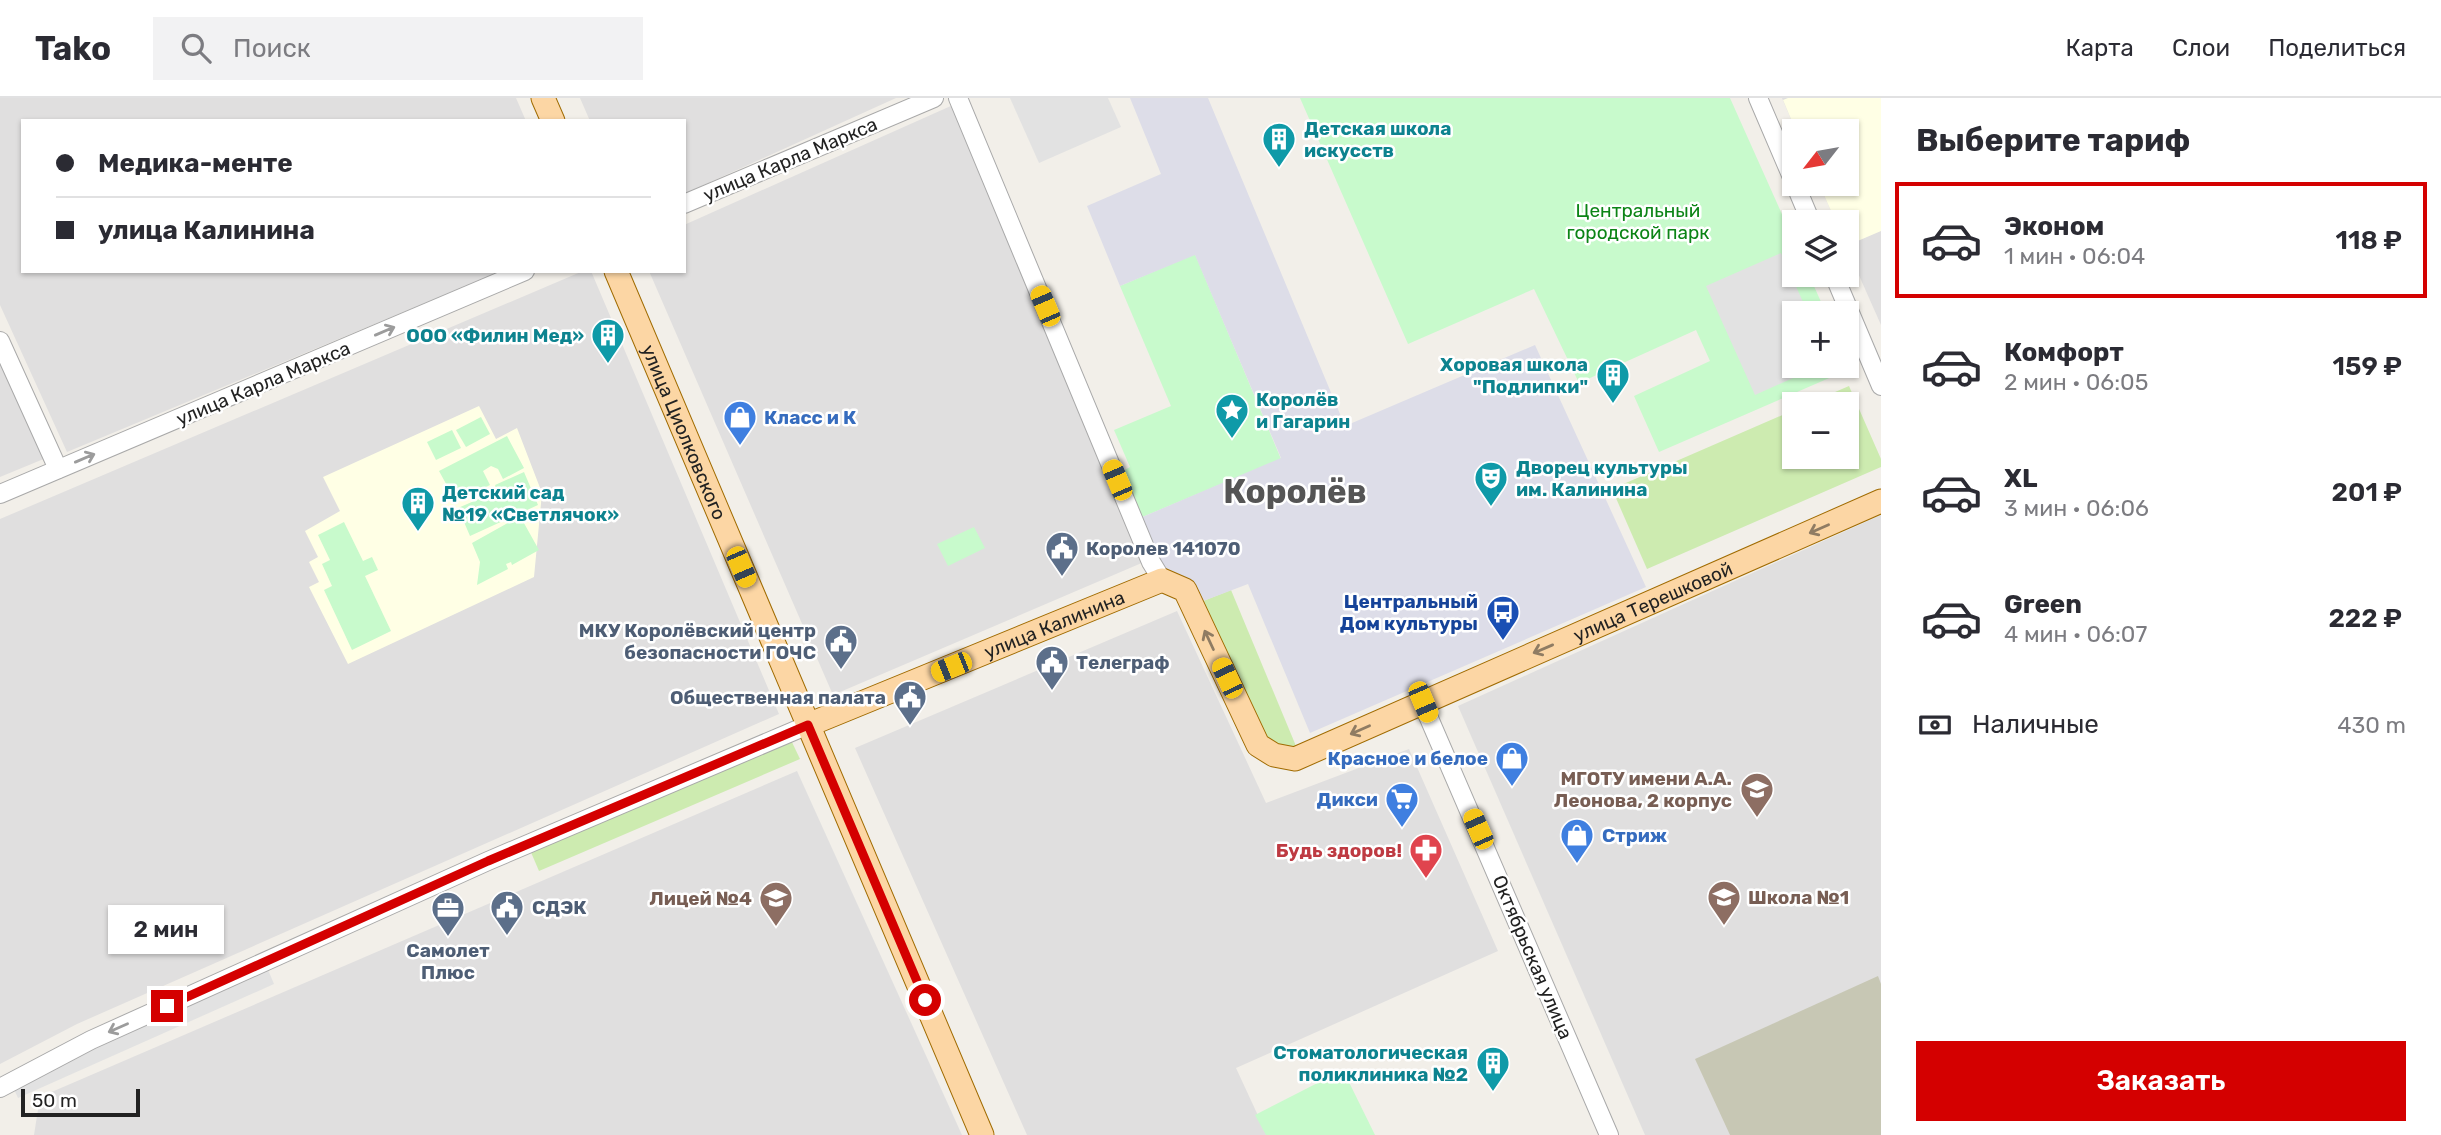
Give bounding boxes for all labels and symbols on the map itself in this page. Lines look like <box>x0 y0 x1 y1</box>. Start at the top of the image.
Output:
street label: улица Карла Маркса <box>700 112 881 207</box>
place label: Детская школа искусств <box>1304 117 1451 162</box>
north arrow <box>1782 119 1858 196</box>
building icon: Детская школа искусств <box>1260 120 1298 169</box>
park label: Центральный городской парк <box>1566 199 1710 244</box>
car <box>1028 283 1063 329</box>
building icon: ООО «Филин Мед» <box>589 316 627 365</box>
one-way arrow <box>374 323 395 336</box>
place label: ООО «Филин Мед» <box>406 324 584 347</box>
street label: улица Карла Маркса <box>173 336 354 431</box>
street label: улица Циолковского <box>637 341 731 523</box>
place label: Хоровая школа "Подлипки" <box>1440 353 1588 398</box>
building icon: Хоровая школа "Подлипки" <box>1594 356 1632 405</box>
place label: Королёв и Гагарин <box>1256 388 1350 433</box>
place icon: Королёв и Гагарин <box>1213 391 1251 440</box>
shop icon: Класс и К <box>721 398 759 447</box>
place label: Класс и К <box>764 406 856 429</box>
one-way arrow <box>74 450 96 463</box>
place label: Дворец культуры им. Калинина <box>1516 456 1688 501</box>
car <box>1100 457 1135 503</box>
theatre icon: Дворец культуры им. Калинина <box>1472 459 1510 508</box>
district label: Королёв <box>1223 472 1367 511</box>
place label: Детский сад №19 «Светлячок» <box>442 481 619 526</box>
building icon: Детский сад №19 «Светлячок» <box>399 484 437 533</box>
one-way arrow <box>1808 523 1830 536</box>
public building icon: Королев 141070 <box>1043 529 1081 578</box>
place label: Королев 141070 <box>1086 537 1241 560</box>
car <box>724 544 759 590</box>
street label: улица Терешковой <box>1570 557 1736 647</box>
street label: улица Калинина <box>981 586 1128 664</box>
place label: Центральный Дом культуры <box>1340 590 1478 635</box>
bus stop icon: Центральный Дом культуры <box>1484 593 1522 642</box>
place label: МКУ Королёвский центр безопасности ГОЧС <box>579 619 816 664</box>
public building icon: МКУ Королёвский центр безопасности ГОЧС <box>822 622 860 671</box>
one-way arrow <box>1202 630 1215 651</box>
public building icon: Телеграф <box>1033 643 1071 692</box>
one-way arrow <box>1533 644 1554 657</box>
car <box>928 649 975 685</box>
place label: Телеграф <box>1076 651 1170 674</box>
car <box>1209 655 1246 701</box>
public building icon: Общественная палата <box>891 678 929 727</box>
car <box>1406 679 1441 725</box>
place label: Общественная палата <box>670 686 886 709</box>
one-way arrow <box>1350 724 1371 737</box>
shop icon: Красное и белое <box>1493 739 1531 788</box>
place label: Красное и белое <box>1327 747 1488 770</box>
place label: МГОТУ имени А.А. Леонова, 2 корпус <box>1554 767 1732 812</box>
school or university icon: МГОТУ имени А.А. Леонова, 2 корпус <box>1738 770 1776 819</box>
supermarket icon: Дикси <box>1383 780 1421 829</box>
place label: Дикси <box>1317 788 1378 811</box>
car <box>1460 806 1497 852</box>
shop icon: Стриж <box>1558 816 1596 865</box>
place label: Стриж <box>1602 824 1667 847</box>
pharmacy icon: Будь здоров! <box>1407 831 1445 880</box>
place label: Будь здоров! <box>1276 839 1402 862</box>
street label: Октябрьская улица <box>1488 872 1577 1043</box>
school or university icon: Школа №1 <box>1705 878 1743 927</box>
school or university icon: Лицей №4 <box>757 879 795 928</box>
place label: Школа №1 <box>1748 886 1849 909</box>
place label: Лицей №4 <box>649 887 752 910</box>
public building icon: СДЭК <box>488 888 526 937</box>
office icon: Самолет Плюс <box>429 889 467 938</box>
place label: СДЭК <box>532 896 587 919</box>
callout: 2 мин <box>109 904 225 954</box>
place label: Самолет Плюс <box>406 939 490 984</box>
route start <box>909 984 941 1016</box>
route end <box>151 990 183 1022</box>
one-way arrow <box>107 1022 129 1035</box>
place label: Стоматологическая поликлиника №2 <box>1273 1041 1468 1086</box>
building icon: Стоматологическая поликлиника №2 <box>1474 1044 1512 1093</box>
scale bar <box>21 1086 140 1118</box>

